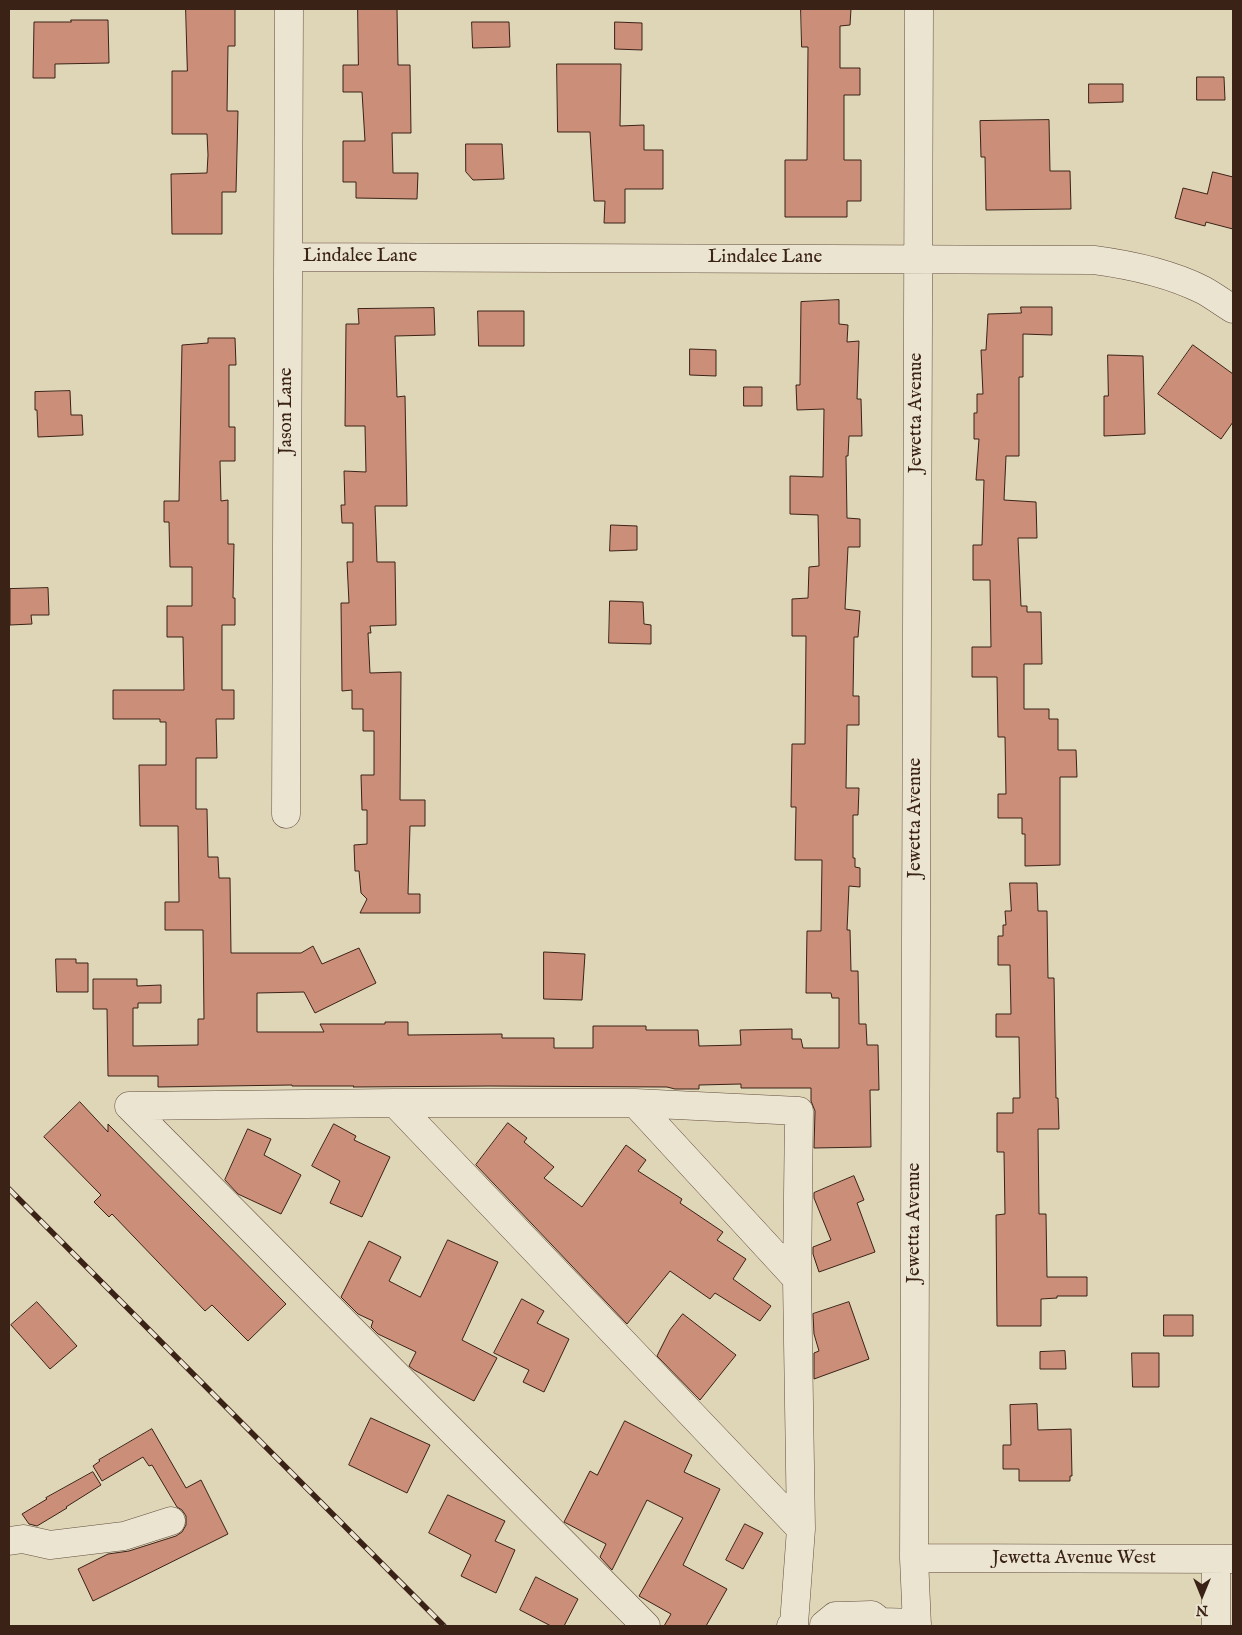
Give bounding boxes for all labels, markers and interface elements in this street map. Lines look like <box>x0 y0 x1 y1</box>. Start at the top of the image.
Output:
street label: Lindalee Lane <box>303 246 417 268</box>
street label: Lindalee Lane <box>708 247 822 269</box>
street label: Jewetta Avenue <box>906 353 928 473</box>
street label: Jason Lane <box>276 367 298 455</box>
street label: Jewetta Avenue <box>905 758 927 878</box>
street label: Jewetta Avenue <box>904 1163 926 1283</box>
street label: Jewetta Avenue West <box>992 1548 1156 1570</box>
north arrow <box>1177 1570 1227 1620</box>
text: N <box>1196 1601 1208 1619</box>

